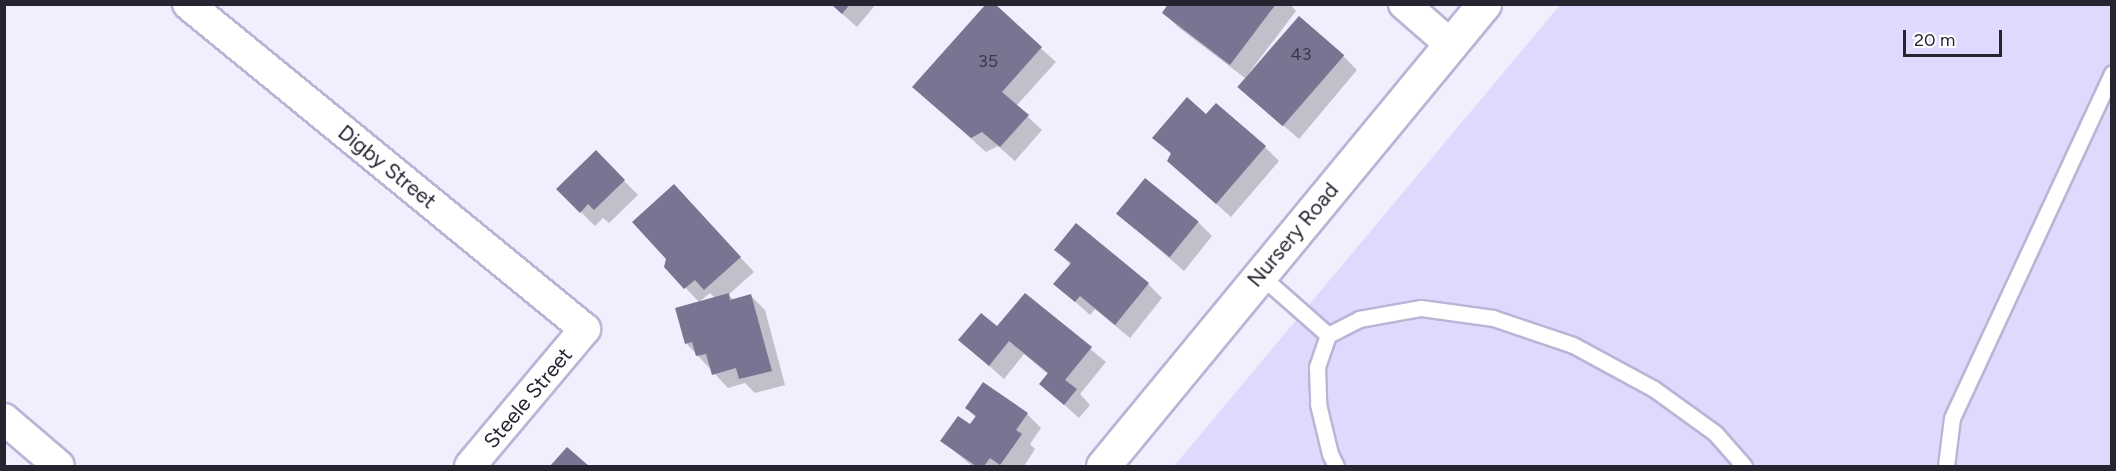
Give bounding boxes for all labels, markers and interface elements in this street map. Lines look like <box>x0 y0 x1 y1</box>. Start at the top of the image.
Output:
scale bar <box>1906 18 2005 56</box>
text: 20 m <box>1914 29 1955 51</box>
house number: 43 <box>1291 43 1311 65</box>
house number: 35 <box>978 50 998 72</box>
street label: Digby Street <box>333 120 441 214</box>
street label: Nursery Road <box>1242 178 1344 292</box>
street label: Steele Street <box>479 342 577 454</box>

